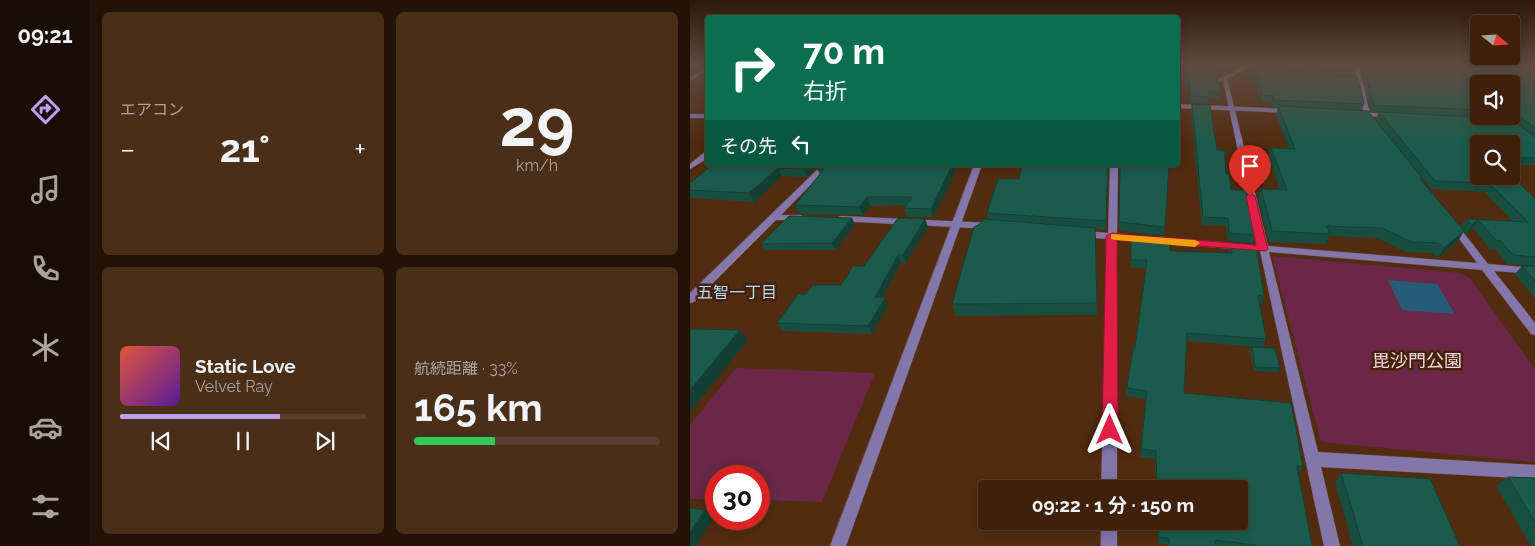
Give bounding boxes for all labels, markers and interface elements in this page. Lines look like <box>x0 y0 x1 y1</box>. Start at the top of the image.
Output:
north arrow <box>1470 15 1520 65</box>
map controls <box>1470 15 1520 185</box>
text: 09:21 <box>17 22 73 48</box>
text: 70 m <box>803 31 885 72</box>
icon: right <box>720 35 785 100</box>
button: sound <box>1470 75 1520 125</box>
text: 右折 <box>803 78 847 104</box>
text: 29 <box>500 85 574 161</box>
icon: directions <box>28 92 63 127</box>
text: エアコン <box>120 100 184 119</box>
text: 21° <box>220 126 270 171</box>
icon: left <box>787 130 815 158</box>
text: − <box>120 133 135 166</box>
text: + <box>354 133 366 166</box>
text: その先 <box>720 135 777 157</box>
button: search <box>1470 135 1520 185</box>
pin <box>1229 145 1271 196</box>
icon: arrive <box>1236 152 1264 180</box>
text: km/h <box>516 156 558 175</box>
icon: music <box>28 172 63 207</box>
icon: phone <box>28 251 63 286</box>
district label: 五智一丁目 <box>697 283 777 302</box>
icon: climate <box>28 330 63 365</box>
park label: 毘沙門公園 <box>1372 350 1462 371</box>
text: Static Love <box>195 355 296 377</box>
text: 航続距離 · 33% <box>414 359 518 378</box>
text: Velvet Ray <box>195 377 273 396</box>
text: 165 km <box>414 385 543 430</box>
position arrow <box>1083 403 1135 455</box>
icon: car <box>28 410 63 445</box>
icon: previous <box>147 427 175 455</box>
icon: pause <box>229 427 257 455</box>
icon: next <box>311 427 339 455</box>
speed limit sign: 30 <box>705 465 770 530</box>
icon: filters <box>28 489 63 524</box>
text: 09:22 · 1 分 · 150 m <box>1032 494 1194 516</box>

